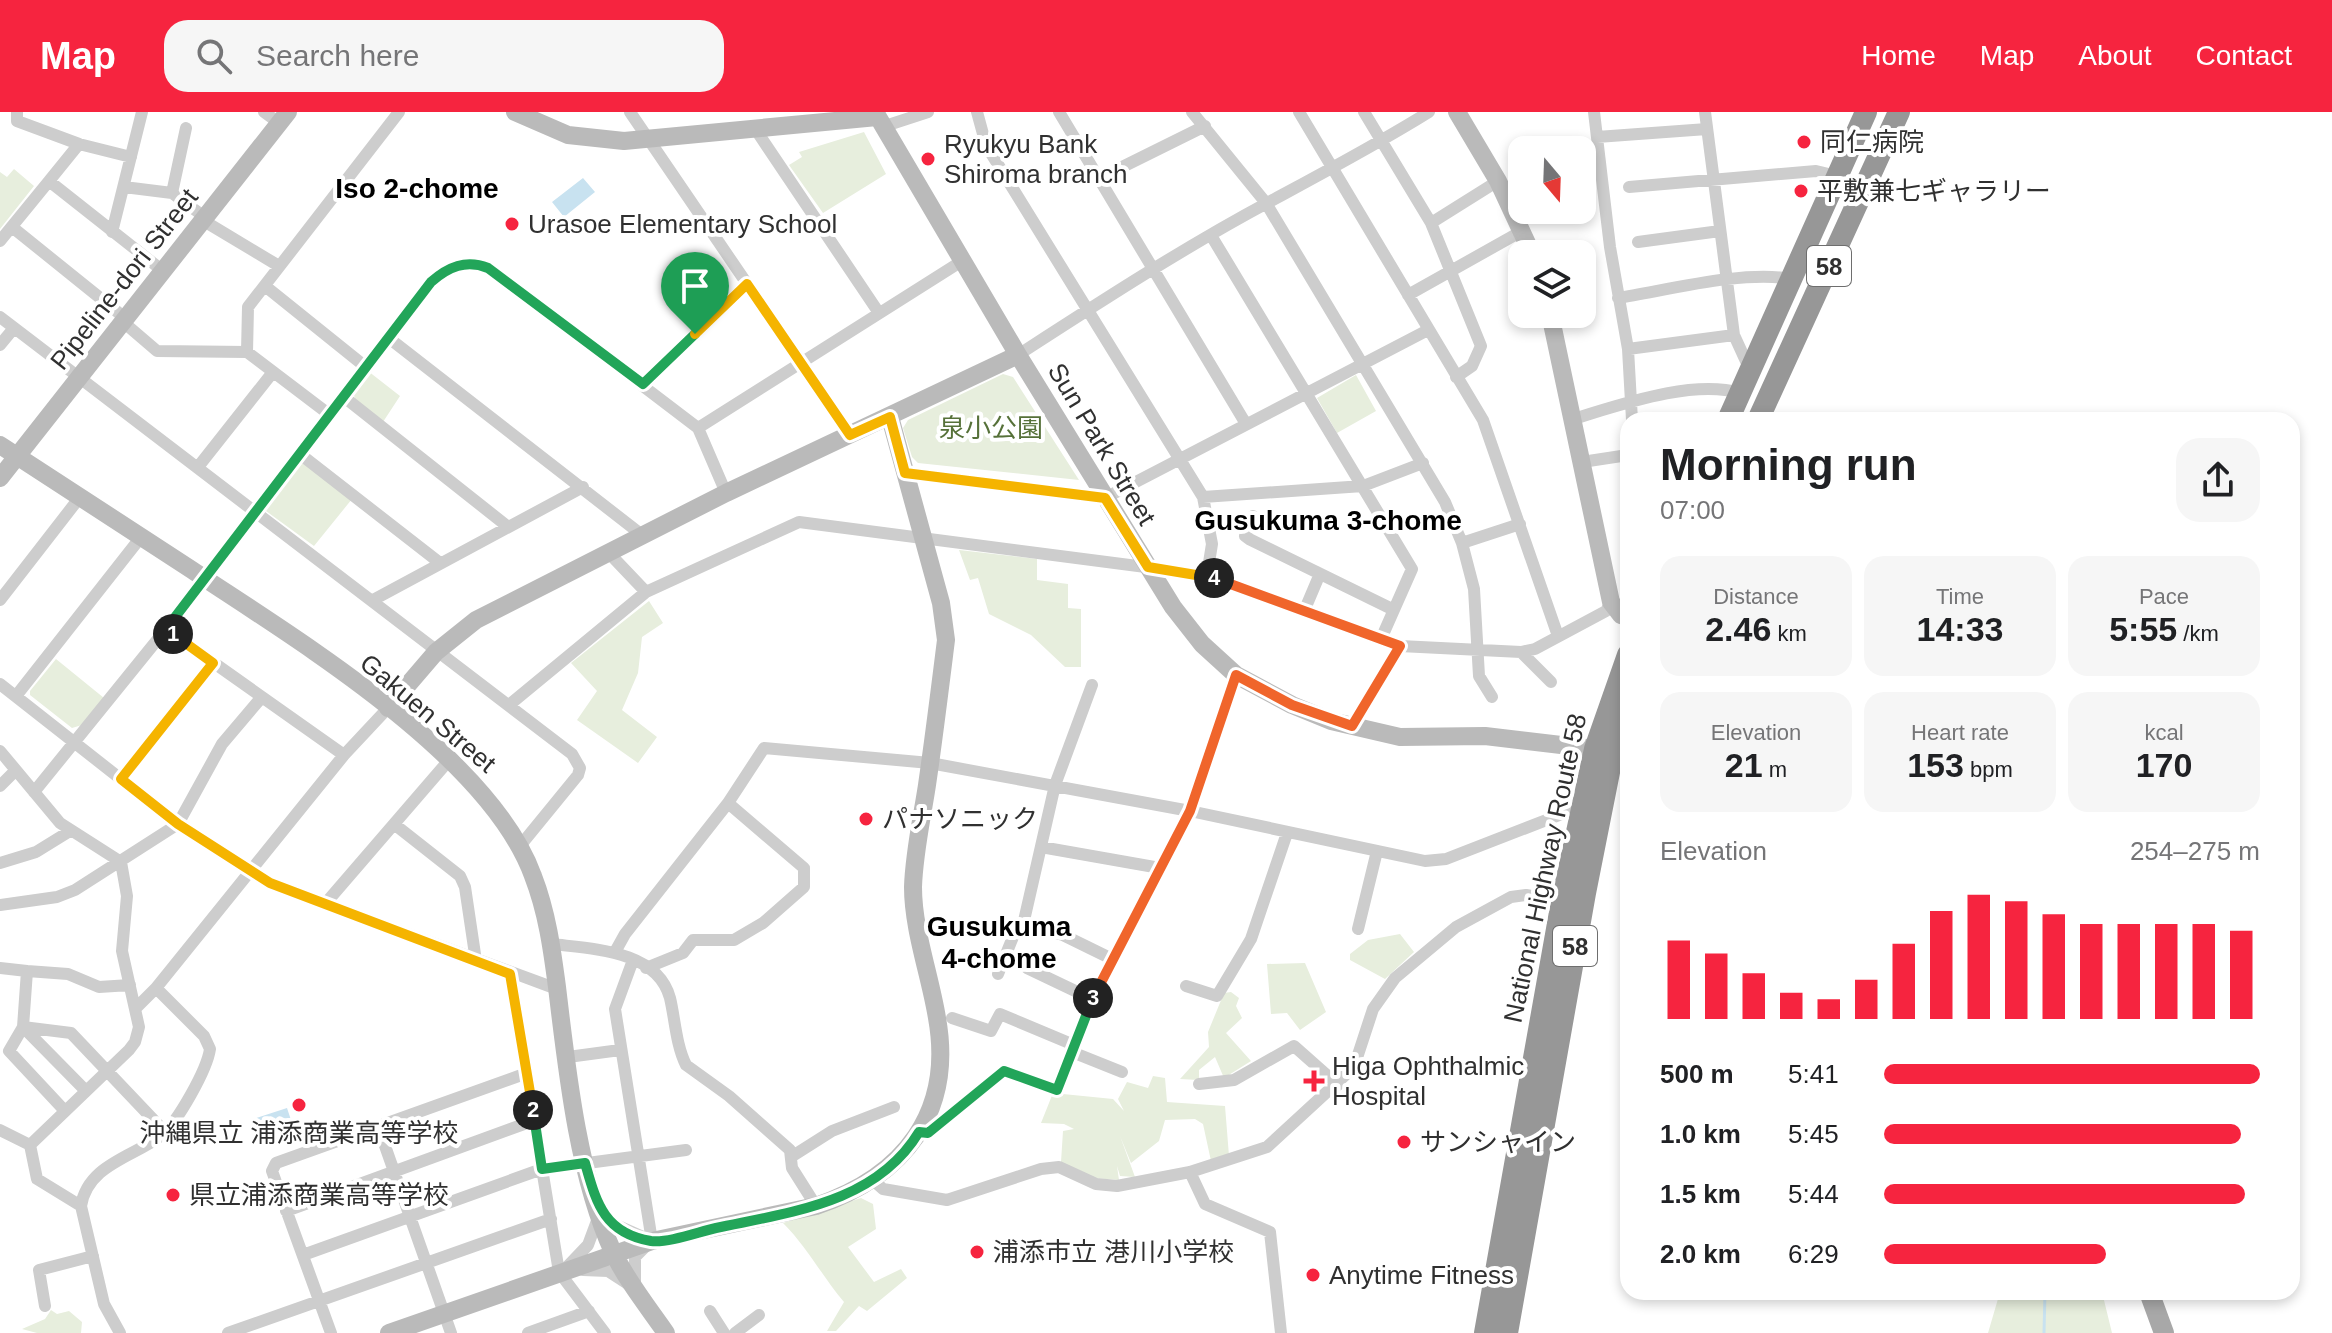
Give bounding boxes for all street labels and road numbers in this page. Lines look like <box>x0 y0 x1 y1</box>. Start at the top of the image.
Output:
street label: Pipeline-dori Street <box>44 182 204 375</box>
road number: 58 <box>1807 246 1851 286</box>
street label: Sun Park Street <box>1042 358 1163 531</box>
street label: Gakuen Street <box>354 648 502 779</box>
street label: National Highway Route 58 <box>1497 711 1593 1025</box>
road number: 58 <box>1553 926 1597 966</box>

